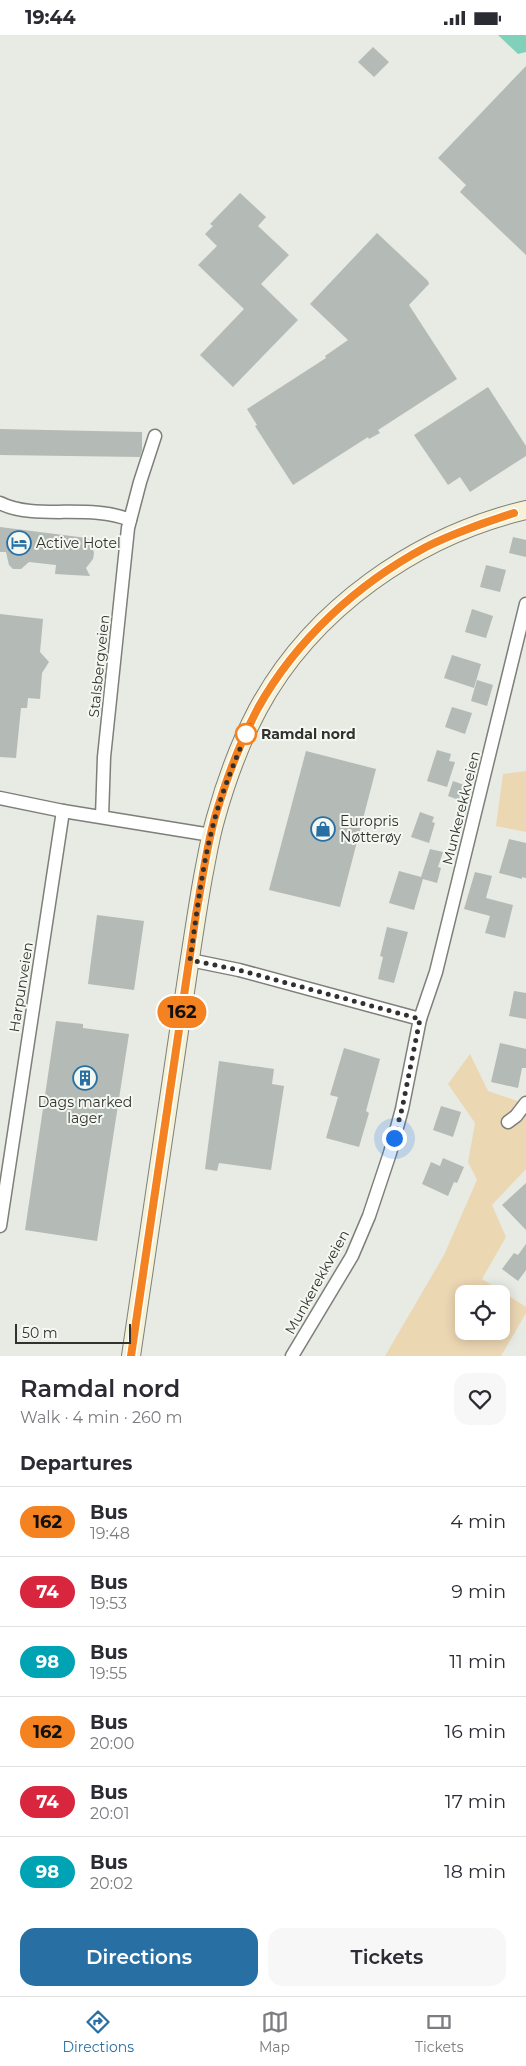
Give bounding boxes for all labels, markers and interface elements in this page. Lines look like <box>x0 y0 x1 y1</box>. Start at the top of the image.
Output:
text: 19:44 <box>25 6 76 29</box>
hotel icon: Active Hotel <box>6 530 32 556</box>
place label: Active Hotel <box>36 534 121 552</box>
street label: Stalsbergveien <box>85 614 113 718</box>
marker: Ramdal nord <box>235 723 257 745</box>
place label: Ramdal nord <box>261 725 356 743</box>
street label: Munkerekkveien <box>438 749 484 867</box>
place label: Europris Nøtterøy <box>340 812 402 846</box>
shop icon: Europris Nøtterøy <box>310 816 336 842</box>
street label: Harpunveien <box>5 941 37 1033</box>
line badge: 162 <box>153 996 211 1028</box>
text: 162 <box>167 1001 197 1023</box>
building icon: Dags marked lager <box>72 1065 98 1091</box>
place label: Dags marked lager <box>38 1093 132 1127</box>
your location <box>382 1126 407 1151</box>
street label: Munkerekkveien <box>281 1227 353 1337</box>
map controls <box>455 1285 510 1340</box>
button: locate <box>455 1285 510 1340</box>
scale bar <box>15 1321 131 1344</box>
text: 50 m <box>22 1324 58 1342</box>
button: heart <box>454 1373 506 1425</box>
text: Ramdal nord <box>20 1374 180 1403</box>
text: Walk · 4 min · 260 m <box>20 1408 182 1427</box>
text: Departures <box>20 1452 132 1475</box>
text: Bus <box>90 1501 128 1524</box>
text: 4 min <box>450 1510 506 1533</box>
text: 162 <box>33 1511 62 1533</box>
text: 19:48 <box>90 1524 130 1543</box>
text: Bus <box>90 1571 128 1594</box>
text: 9 min <box>451 1580 506 1603</box>
text: 74 <box>36 1581 59 1603</box>
text: 19:53 <box>90 1594 127 1613</box>
text: Bus <box>90 1641 128 1664</box>
text: 11 min <box>449 1650 506 1673</box>
text: 98 <box>36 1651 59 1673</box>
text: 19:55 <box>90 1664 127 1683</box>
text: Bus <box>90 1711 128 1734</box>
text: 16 min <box>444 1720 506 1743</box>
text: 162 <box>33 1721 62 1743</box>
text: 20:00 <box>90 1734 134 1753</box>
text: Bus <box>90 1781 128 1804</box>
text: 17 min <box>445 1790 506 1813</box>
text: 74 <box>36 1791 59 1813</box>
text: 20:01 <box>90 1804 129 1823</box>
text: Bus <box>90 1851 128 1874</box>
text: 18 min <box>444 1860 506 1883</box>
text: 98 <box>36 1861 59 1883</box>
text: 20:02 <box>90 1874 133 1893</box>
button: Directions <box>20 1928 258 1986</box>
button: Tickets <box>268 1928 506 1986</box>
tab: Directions <box>62 2008 134 2056</box>
tab: Map <box>259 2008 290 2056</box>
tab: Tickets <box>415 2008 464 2056</box>

